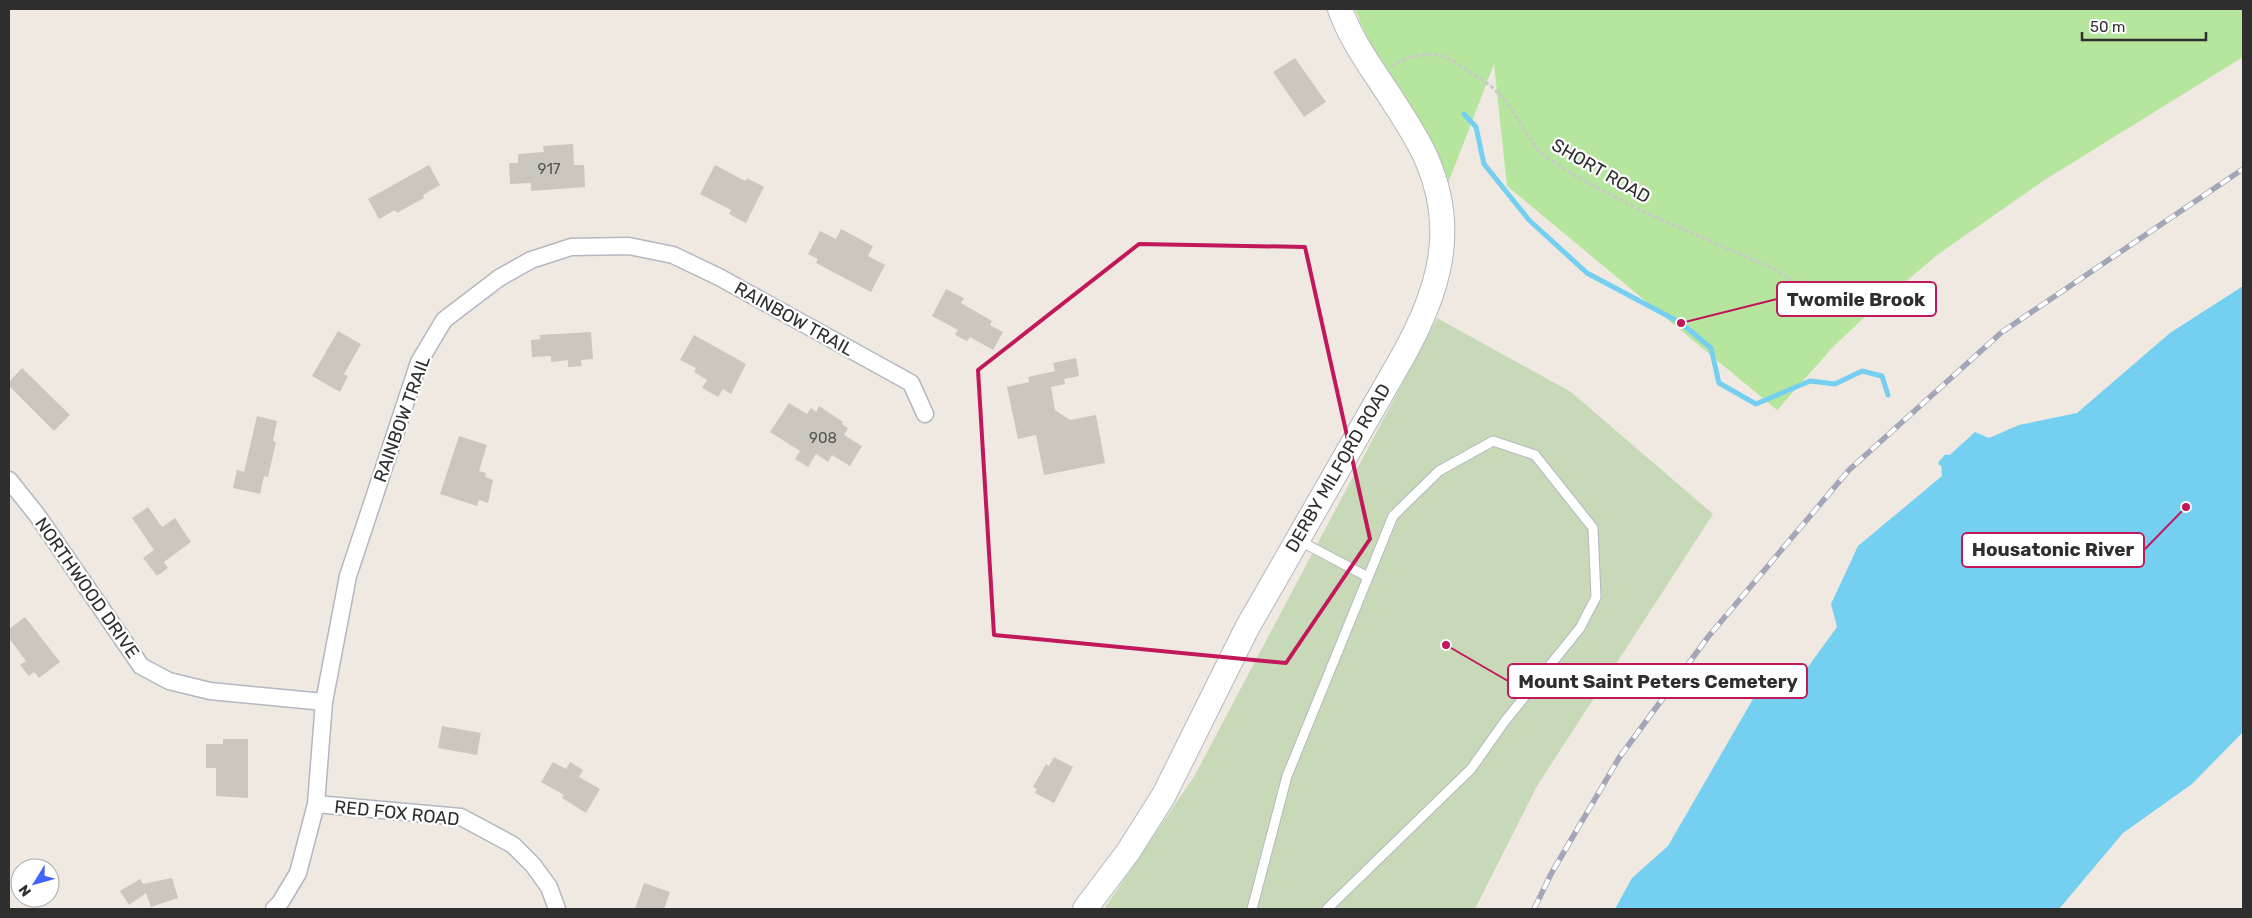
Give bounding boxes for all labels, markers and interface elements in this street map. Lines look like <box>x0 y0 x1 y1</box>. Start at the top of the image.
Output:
scale bar <box>2082 10 2206 42</box>
text: 50 m <box>2090 18 2125 36</box>
street label: SHORT ROAD <box>1548 134 1654 208</box>
house number: 917 <box>537 160 561 178</box>
street label: RAINBOW TRAIL <box>731 277 857 361</box>
callout: Twomile Brook <box>1777 282 1936 316</box>
text: Twomile Brook <box>1787 288 1925 311</box>
street label: RAINBOW TRAIL <box>369 353 435 485</box>
street label: DERBY MILFORD ROAD <box>1281 380 1395 556</box>
house number: 908 <box>809 429 837 447</box>
street label: NORTHWOOD DRIVE <box>30 513 144 663</box>
callout: Housatonic River <box>1962 533 2144 567</box>
text: Housatonic River <box>1972 538 2135 561</box>
callout: Mount Saint Peters Cemetery <box>1508 664 1807 698</box>
text: Mount Saint Peters Cemetery <box>1518 670 1798 693</box>
street label: RED FOX ROAD <box>333 795 461 831</box>
north arrow <box>10 858 60 908</box>
text: N <box>15 881 35 900</box>

